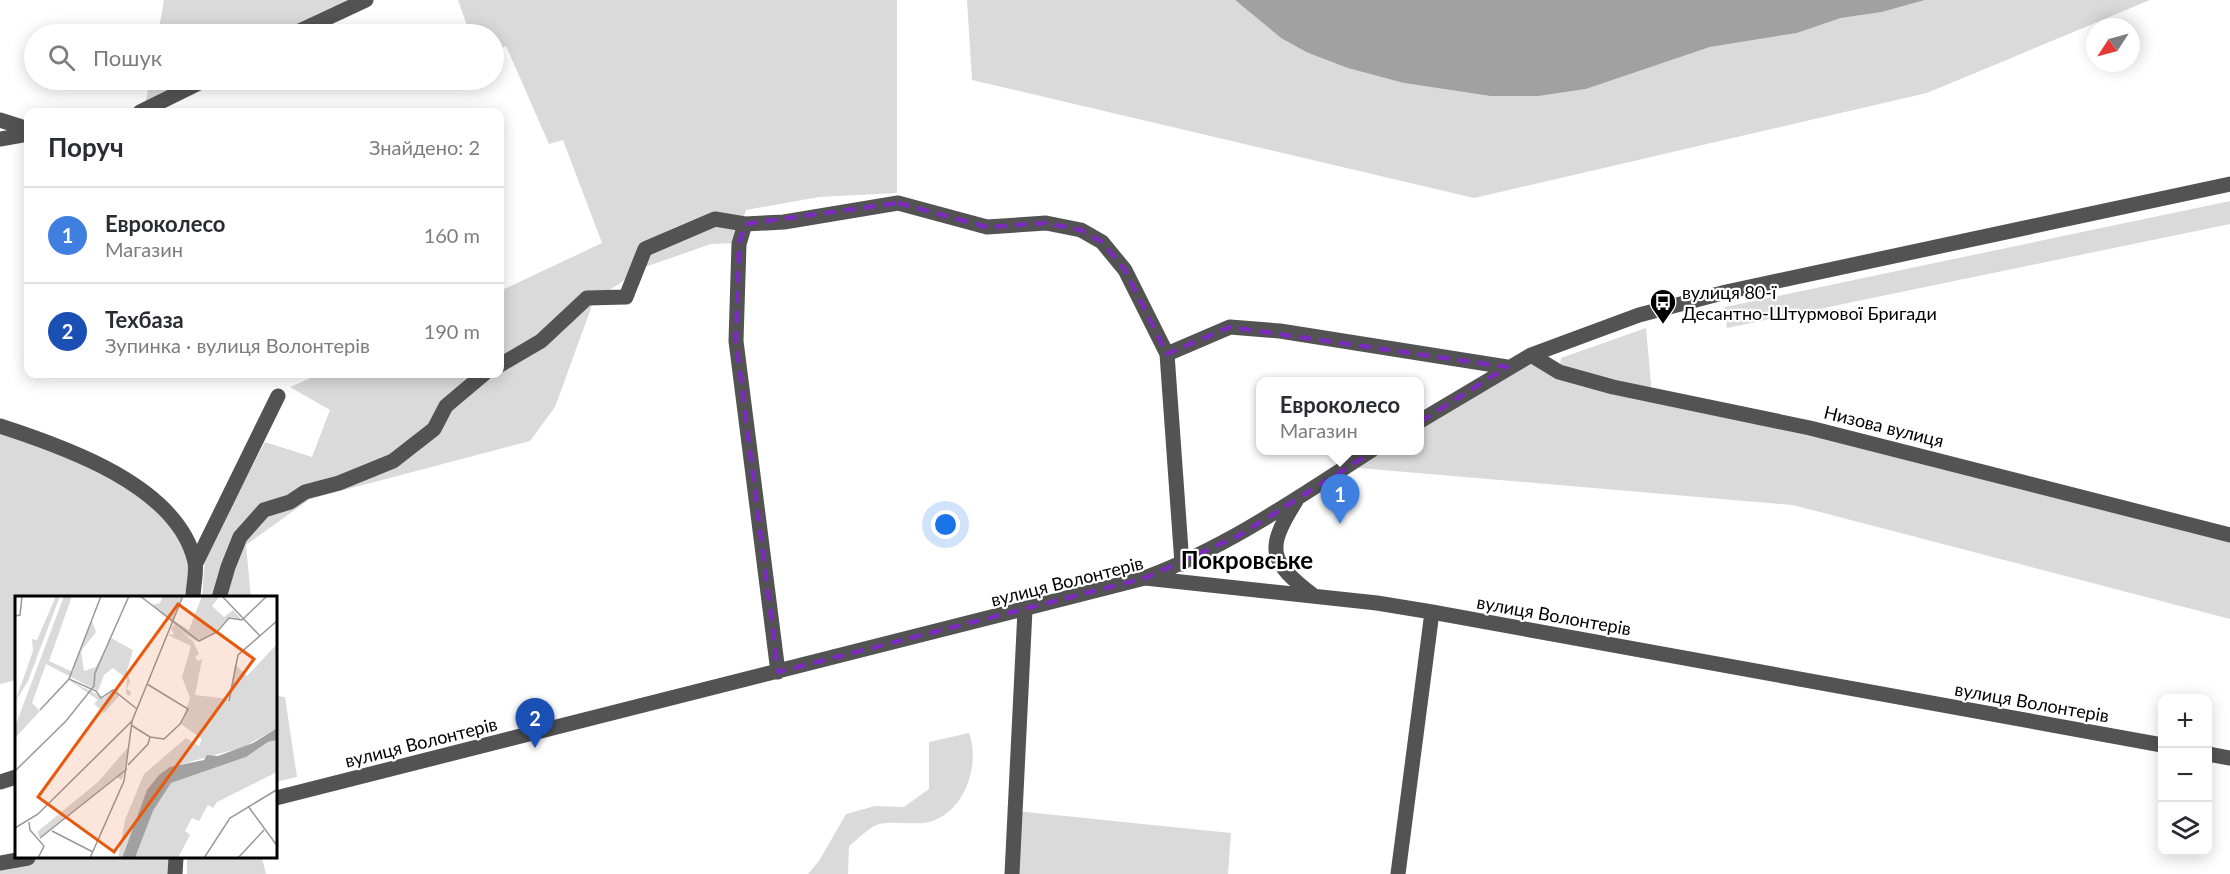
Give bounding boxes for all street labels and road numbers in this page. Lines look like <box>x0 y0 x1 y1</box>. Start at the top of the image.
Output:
street label: Низова вулиця <box>1822 401 1946 451</box>
street label: вулиця Волонтерів <box>989 551 1146 611</box>
street label: вулиця Волонтерів <box>1475 591 1633 639</box>
street label: вулиця Волонтерів <box>1953 678 2111 726</box>
street label: вулиця Волонтерів <box>343 712 500 772</box>

